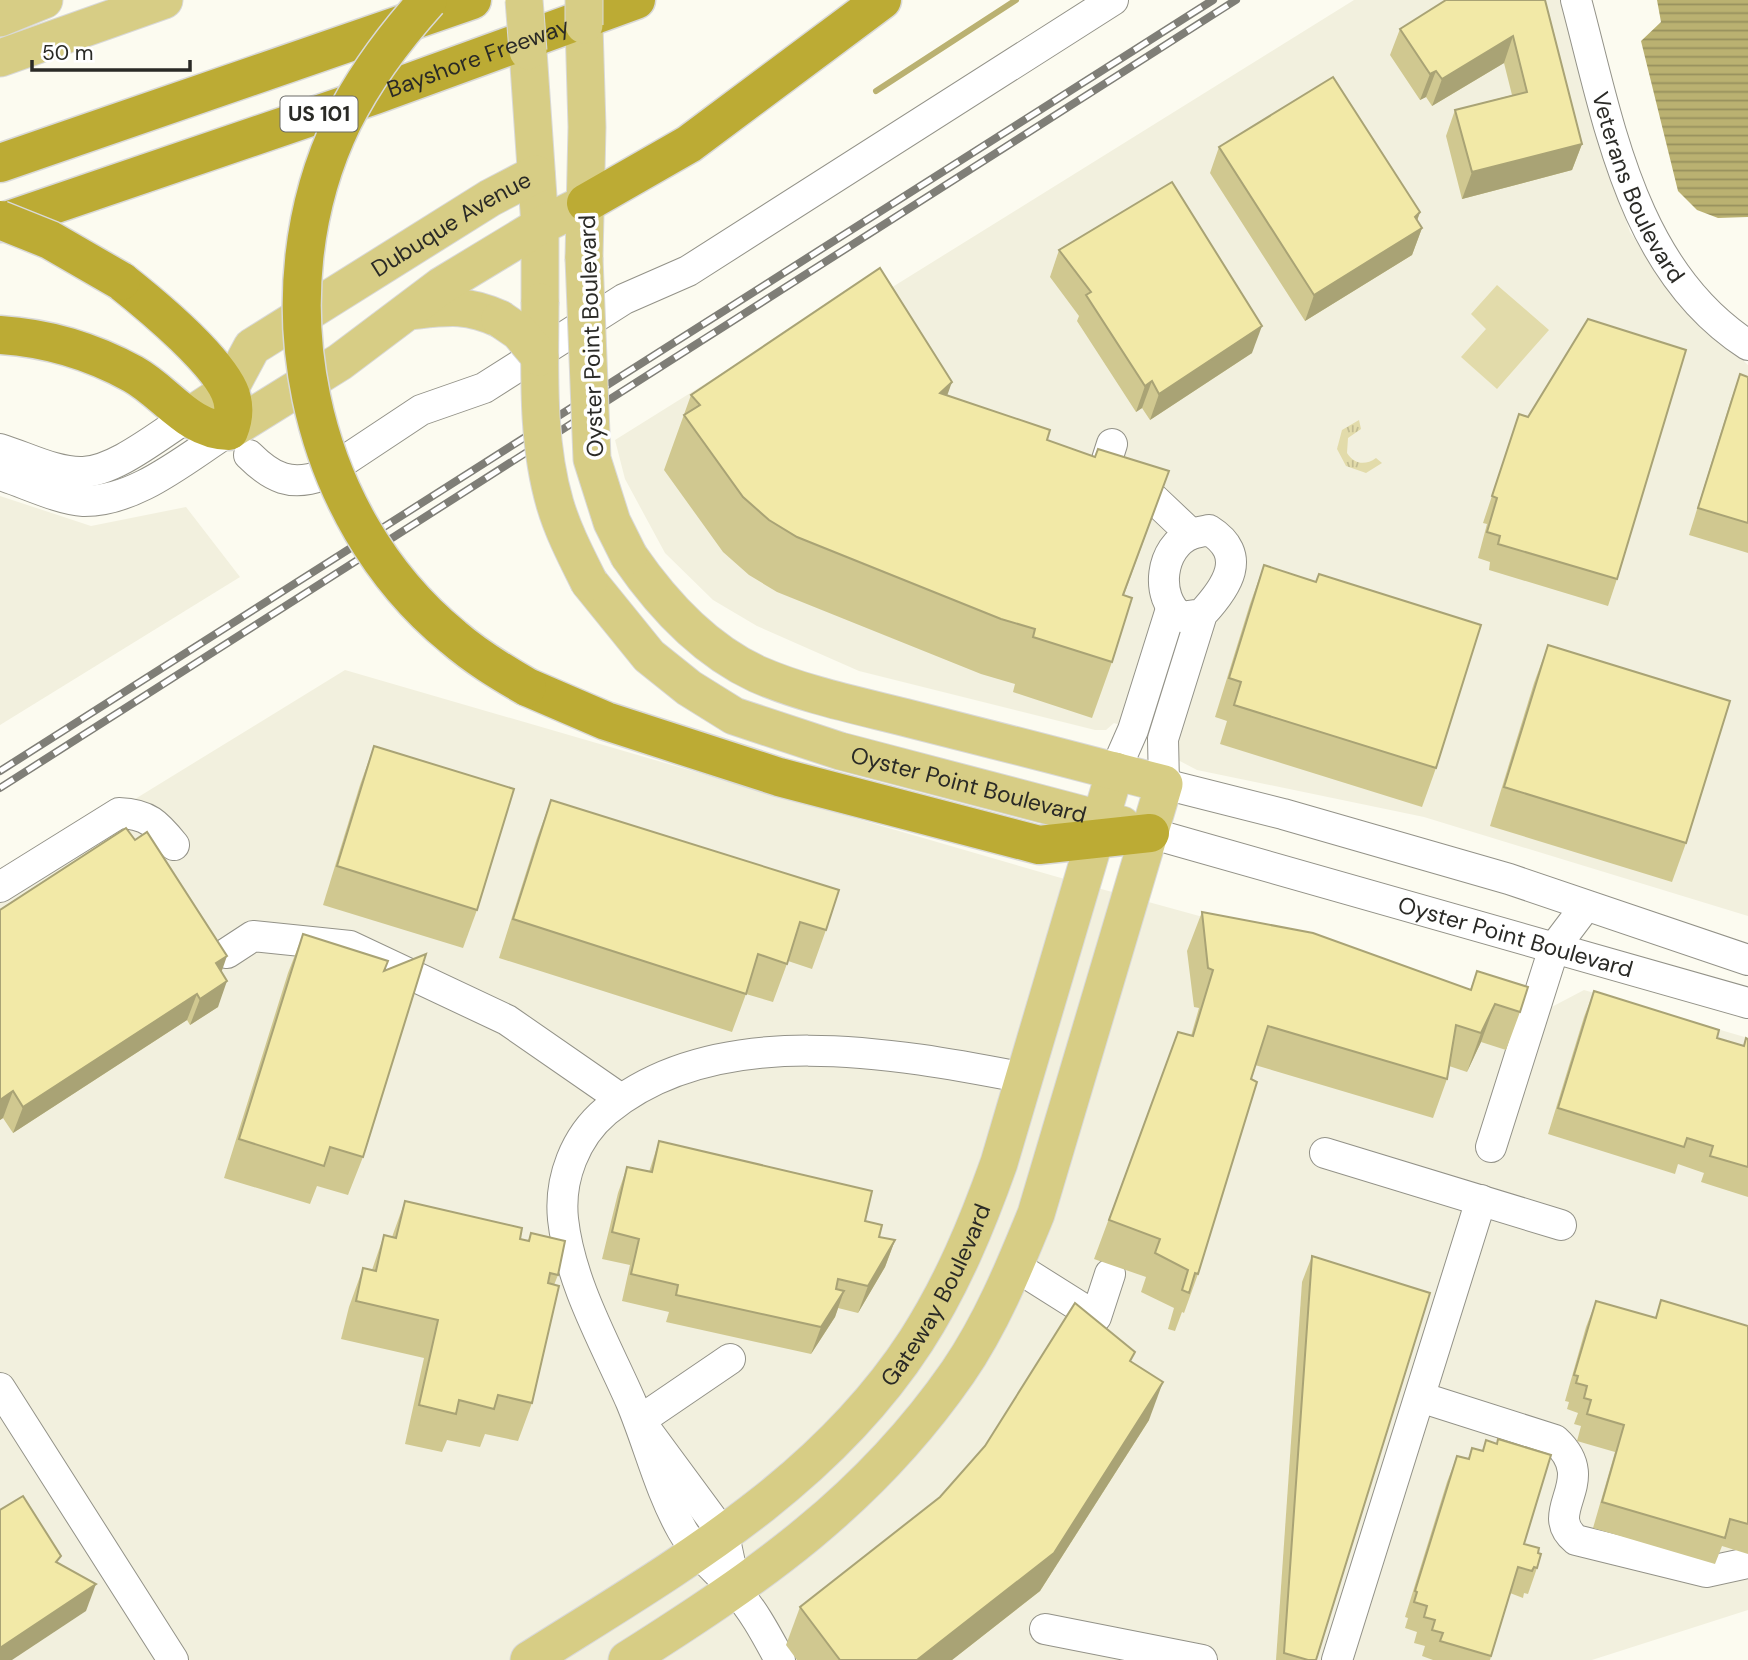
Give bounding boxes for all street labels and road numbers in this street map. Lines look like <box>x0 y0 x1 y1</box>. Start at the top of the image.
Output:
street label: Bayshore Freeway <box>383 10 574 104</box>
street label: Veterans Boulevard <box>1585 88 1692 289</box>
road number: US 101 <box>280 96 358 132</box>
street label: Dubuque Avenue <box>366 164 536 284</box>
street label: Oyster Point Boulevard <box>572 214 610 458</box>
street label: Oyster Point Boulevard <box>847 739 1090 830</box>
street label: Oyster Point Boulevard <box>1395 889 1636 985</box>
street label: Gateway Boulevard <box>874 1199 997 1392</box>

